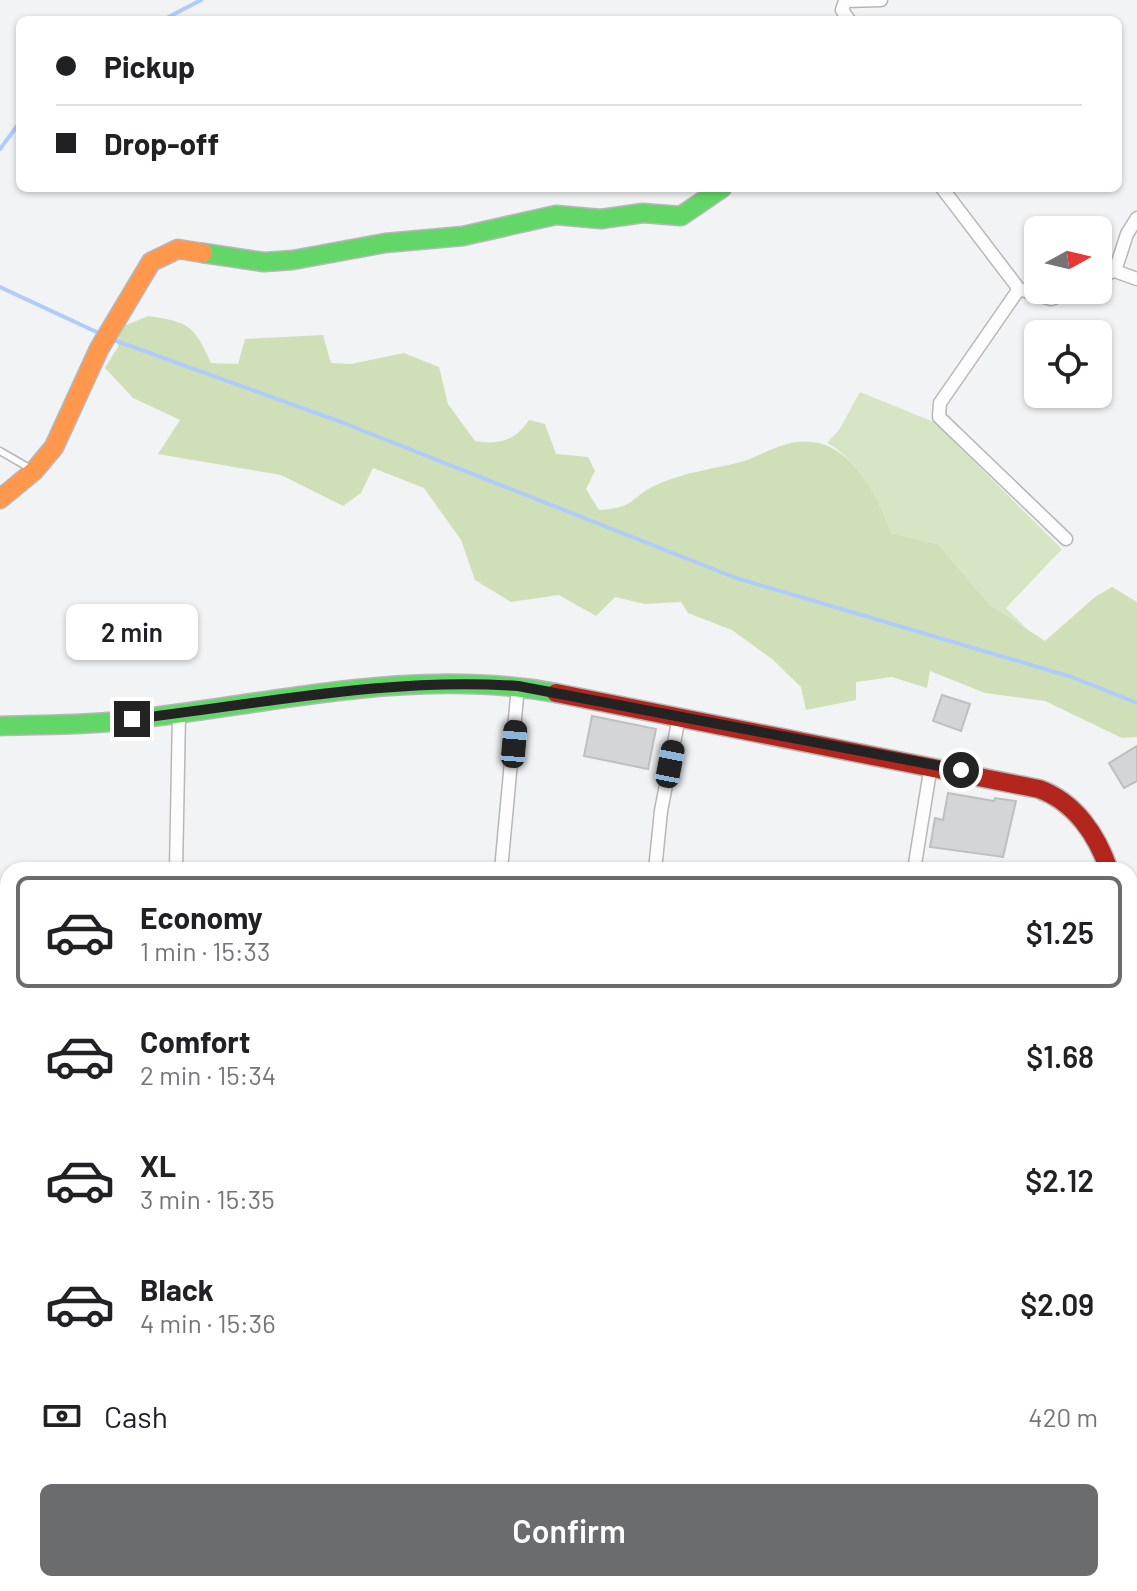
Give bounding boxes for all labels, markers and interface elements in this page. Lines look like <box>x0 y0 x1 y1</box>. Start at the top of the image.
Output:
text: Pickup <box>104 48 195 84</box>
text: Drop-off <box>104 125 219 161</box>
north arrow <box>1024 216 1112 304</box>
map controls <box>1024 216 1112 408</box>
button: locate <box>1024 320 1112 408</box>
callout: 2 min <box>66 603 198 659</box>
text: 2 min <box>101 616 163 647</box>
route end <box>114 701 150 737</box>
car <box>500 719 528 769</box>
car <box>654 738 686 790</box>
route start <box>943 752 979 788</box>
icon: car <box>44 896 116 968</box>
text: Economy <box>140 899 263 935</box>
text: $1.25 <box>1026 914 1094 950</box>
text: 1 min · 15:33 <box>140 935 270 966</box>
icon: car <box>44 1020 116 1092</box>
text: Comfort <box>140 1023 250 1059</box>
text: $1.68 <box>1026 1038 1094 1074</box>
text: 2 min · 15:34 <box>140 1059 276 1090</box>
icon: car <box>44 1144 116 1216</box>
text: XL <box>140 1147 176 1183</box>
text: $2.12 <box>1025 1162 1094 1198</box>
text: 3 min · 15:35 <box>140 1183 275 1214</box>
icon: car <box>44 1268 116 1340</box>
text: Black <box>140 1271 214 1307</box>
text: $2.09 <box>1020 1286 1094 1322</box>
text: 4 min · 15:36 <box>140 1307 276 1338</box>
icon: cash <box>40 1394 84 1438</box>
text: Cash <box>104 1398 168 1434</box>
text: 420 m <box>1028 1401 1098 1432</box>
button: Confirm <box>40 1484 1098 1576</box>

